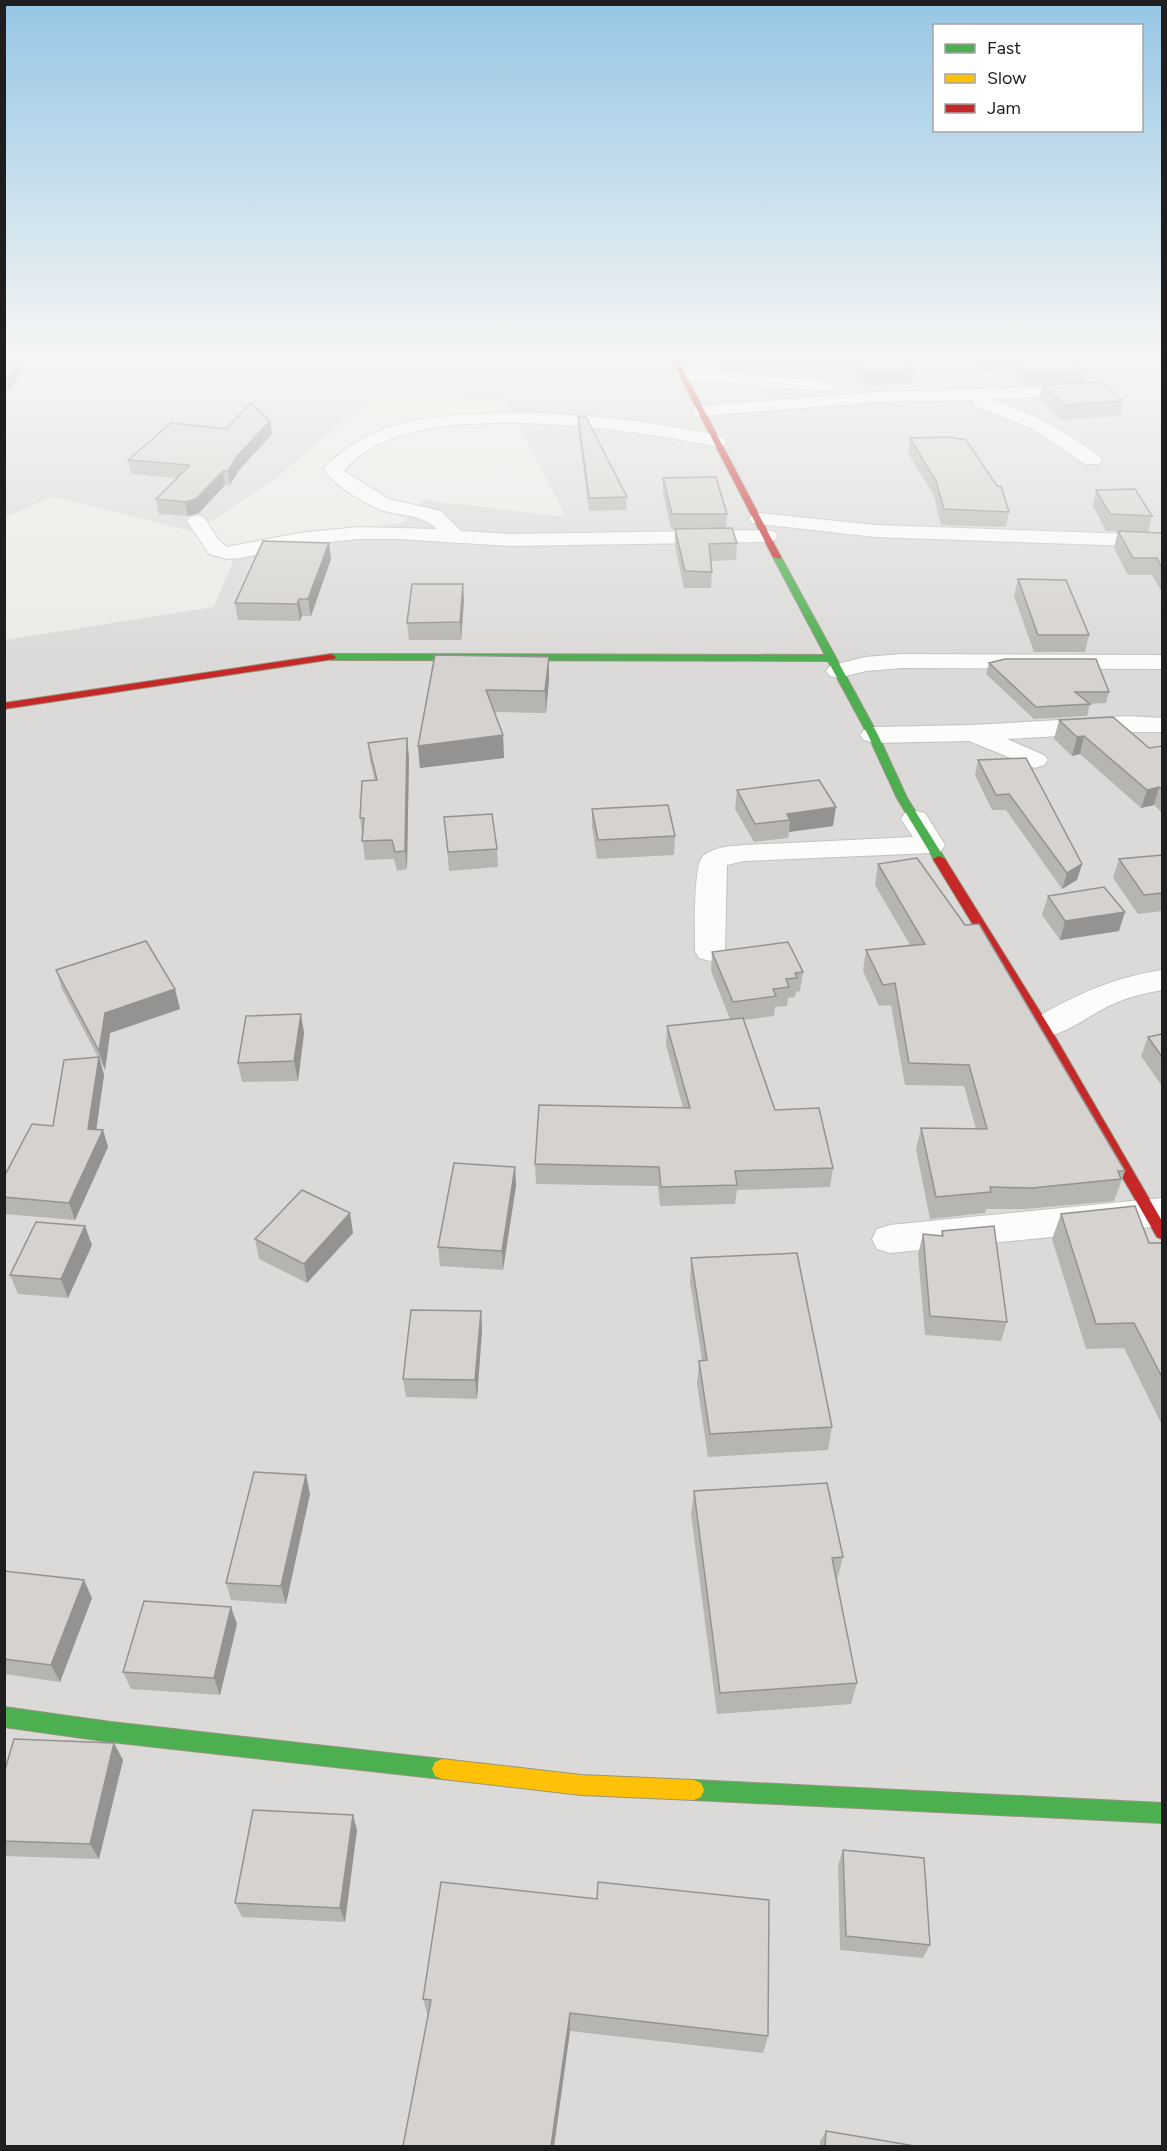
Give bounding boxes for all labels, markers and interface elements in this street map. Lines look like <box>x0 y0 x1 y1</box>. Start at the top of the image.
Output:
legend <box>933 24 1143 132</box>
text: Fast <box>987 37 1021 59</box>
text: Slow <box>987 67 1026 89</box>
text: Jam <box>987 97 1021 119</box>

